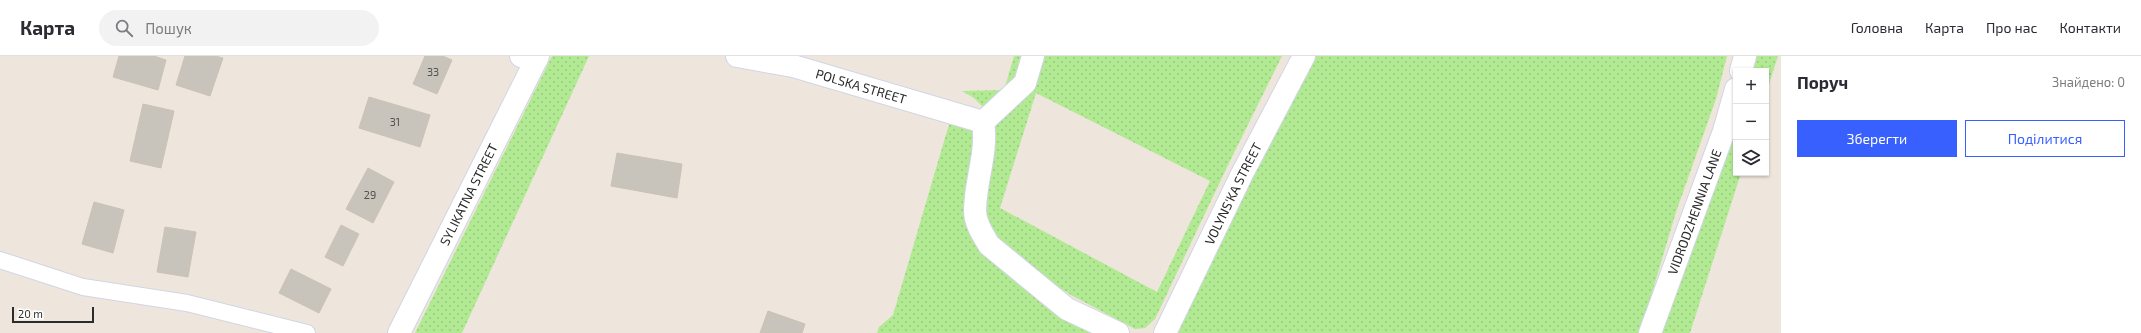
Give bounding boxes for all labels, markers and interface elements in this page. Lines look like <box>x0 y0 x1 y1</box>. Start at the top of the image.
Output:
search box <box>99 10 379 46</box>
text: Карта <box>20 16 75 39</box>
icon: search <box>113 17 135 39</box>
text: Пошук <box>145 19 192 37</box>
text: Головна <box>1851 19 1903 36</box>
text: Карта <box>1925 19 1964 36</box>
text: Про нас <box>1986 19 2037 36</box>
text: Контакти <box>2059 19 2121 36</box>
house number: 33 <box>427 65 439 78</box>
street label: POLSKA STREET <box>814 65 909 107</box>
map controls <box>1733 68 1769 176</box>
button: + <box>1733 68 1769 104</box>
text: Поруч <box>1797 72 1848 92</box>
text: Знайдено: 0 <box>2052 74 2125 90</box>
button: − <box>1733 104 1769 140</box>
house number: 31 <box>390 115 400 128</box>
button: Зберегти <box>1797 120 1957 157</box>
button: Поділитися <box>1965 120 2125 157</box>
street label: VOLYNS'KA STREET <box>1201 139 1265 247</box>
street label: SYLIKATNA STREET <box>436 140 501 248</box>
button: layers <box>1733 140 1769 176</box>
street label: VIDRODZHENNIA LANE <box>1664 147 1725 277</box>
house number: 29 <box>364 188 376 201</box>
scale bar <box>12 305 94 324</box>
text: 20 m <box>18 307 43 320</box>

